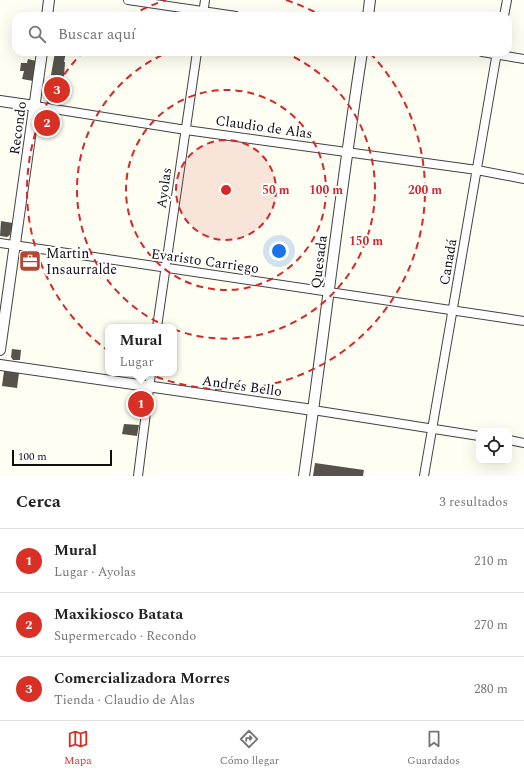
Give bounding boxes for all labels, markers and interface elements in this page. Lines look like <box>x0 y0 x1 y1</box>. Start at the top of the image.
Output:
search box <box>12 12 512 56</box>
icon: search <box>26 23 48 45</box>
text: Buscar aquí <box>58 23 136 46</box>
pin: 3 <box>44 75 70 105</box>
street label: Recondo <box>4 100 32 156</box>
pin: 2 <box>34 108 60 138</box>
street label: Claudio de Alas <box>214 110 314 144</box>
street label: Ayolas <box>151 166 177 210</box>
text: 50 m <box>262 181 290 200</box>
text: 100 m <box>309 181 343 200</box>
text: 200 m <box>408 181 442 200</box>
centre of rings <box>219 183 233 197</box>
text: 150 m <box>349 232 383 251</box>
street label: Quesada <box>305 234 333 290</box>
street label: Canadá <box>434 237 462 287</box>
your location <box>269 241 289 261</box>
place label: Martin Insaurralde <box>46 243 117 280</box>
street label: Evaristo Carriego <box>150 243 260 279</box>
office icon: Martin Insaurralde <box>17 248 43 274</box>
popup <box>105 324 177 376</box>
text: Mural <box>120 329 162 352</box>
text: Lugar <box>120 352 154 372</box>
street label: Andrés Bello <box>201 370 283 402</box>
pin: 1 <box>128 389 154 419</box>
map controls <box>476 428 512 464</box>
button: locate <box>476 428 512 464</box>
scale bar <box>12 448 112 467</box>
text: 100 m <box>18 448 47 465</box>
text: Cerca <box>16 489 61 515</box>
text: 3 resultados <box>439 492 508 512</box>
text: Mural <box>54 539 97 562</box>
text: 1 <box>25 551 33 571</box>
text: 210 m <box>474 551 508 571</box>
text: Lugar · Ayolas <box>54 562 136 582</box>
text: Maxikiosco Batata <box>54 603 183 626</box>
text: 2 <box>25 615 33 635</box>
text: 270 m <box>474 615 508 635</box>
text: Supermercado · Recondo <box>54 626 196 646</box>
text: Comercializadora Morres <box>54 667 230 690</box>
text: 3 <box>25 679 33 699</box>
text: 280 m <box>474 679 508 699</box>
text: Tienda · Claudio de Alas <box>54 690 195 710</box>
tab: Mapa <box>64 728 92 769</box>
tab: Cómo llegar <box>220 728 279 769</box>
tab: Guardados <box>407 728 460 769</box>

